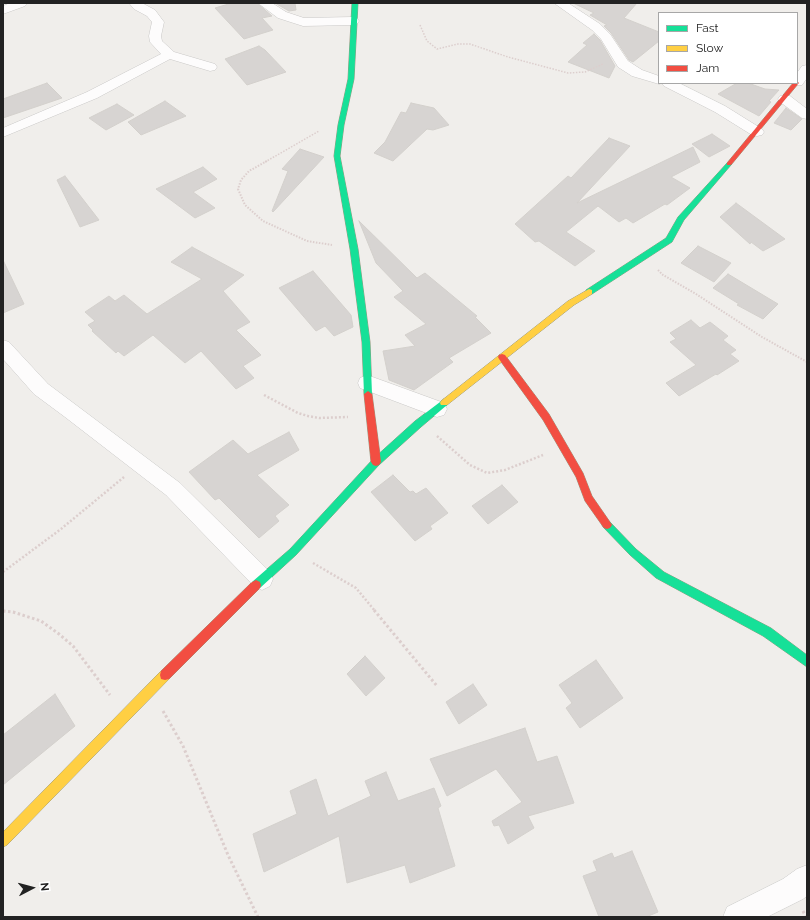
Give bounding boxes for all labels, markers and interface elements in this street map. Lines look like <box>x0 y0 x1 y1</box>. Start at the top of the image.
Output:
legend <box>658 12 798 84</box>
text: Fast <box>696 21 719 35</box>
text: Slow <box>696 41 723 55</box>
text: Jam <box>696 61 719 75</box>
north arrow <box>12 868 52 908</box>
text: N <box>38 882 51 892</box>

